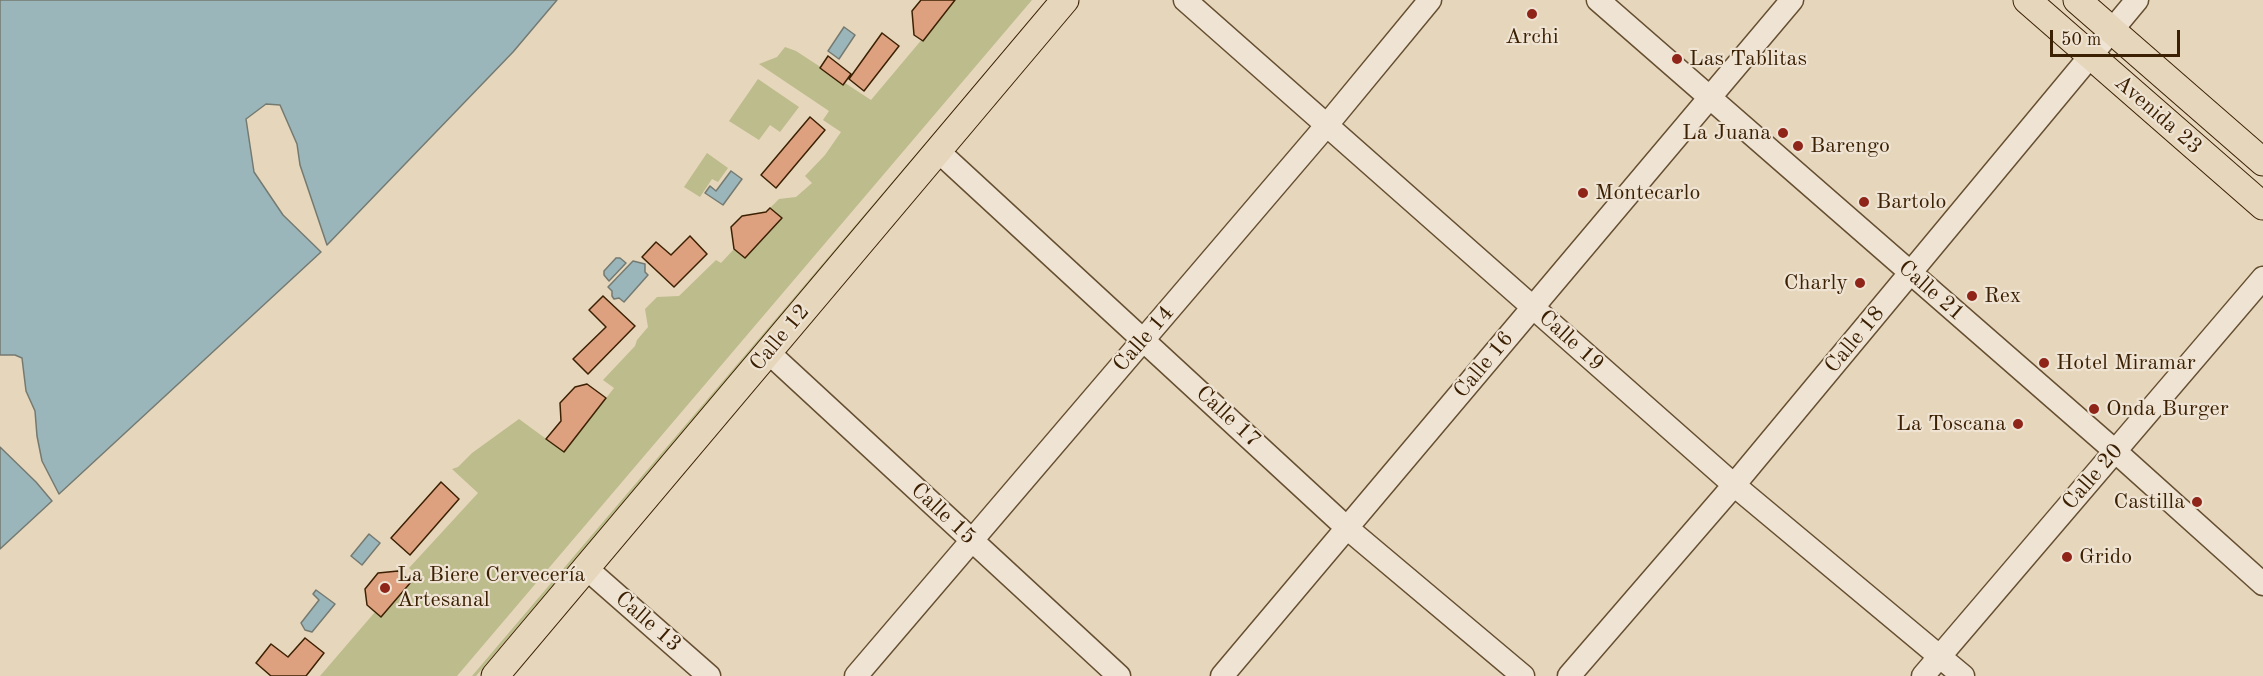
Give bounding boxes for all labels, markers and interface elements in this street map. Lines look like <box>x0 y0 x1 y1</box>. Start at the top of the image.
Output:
marker: Archi <box>1525 7 1539 21</box>
scale bar <box>2053 18 2184 56</box>
place label: Archi <box>1505 24 1559 50</box>
text: 50 m <box>2061 31 2101 49</box>
place label: Las Tablitas <box>1689 46 1807 72</box>
marker: Las Tablitas <box>1670 52 1684 66</box>
street label: Avenida 23 <box>2109 70 2207 160</box>
place label: La Juana <box>1682 120 1771 146</box>
marker: La Juana <box>1776 126 1790 140</box>
place label: Barengo <box>1810 133 1890 159</box>
marker: Barengo <box>1791 139 1805 153</box>
place label: Montecarlo <box>1595 180 1700 206</box>
marker: Montecarlo <box>1576 186 1590 200</box>
place label: Bartolo <box>1876 189 1947 215</box>
marker: Bartolo <box>1857 195 1871 209</box>
street label: Calle 21 <box>1892 255 1970 327</box>
place label: Charly <box>1784 270 1848 296</box>
marker: Charly <box>1853 276 1867 290</box>
place label: Rex <box>1984 283 2021 309</box>
marker: Rex <box>1965 289 1979 303</box>
street label: Calle 12 <box>744 299 816 377</box>
street label: Calle 14 <box>1108 300 1180 378</box>
street label: Calle 18 <box>1819 301 1891 379</box>
street label: Calle 19 <box>1533 305 1609 377</box>
street label: Calle 16 <box>1448 326 1520 404</box>
place label: Hotel Miramar <box>2056 350 2196 376</box>
marker: Hotel Miramar <box>2037 356 2051 370</box>
street label: Calle 17 <box>1190 380 1266 454</box>
place label: Onda Burger <box>2106 396 2229 422</box>
marker: Onda Burger <box>2087 402 2101 416</box>
place label: La Toscana <box>1896 411 2006 437</box>
marker: La Toscana <box>2011 417 2025 431</box>
street label: Calle 20 <box>2057 438 2129 516</box>
street label: Calle 15 <box>905 477 981 551</box>
place label: Castilla <box>2113 489 2185 515</box>
marker: Castilla <box>2190 495 2204 509</box>
place label: Grido <box>2079 544 2132 570</box>
marker: Grido <box>2060 550 2074 564</box>
place label: La Biere Cervecería Artesanal <box>397 562 585 614</box>
marker: La Biere Cervecería Artesanal <box>378 581 392 595</box>
street label: Calle 13 <box>609 586 687 658</box>

